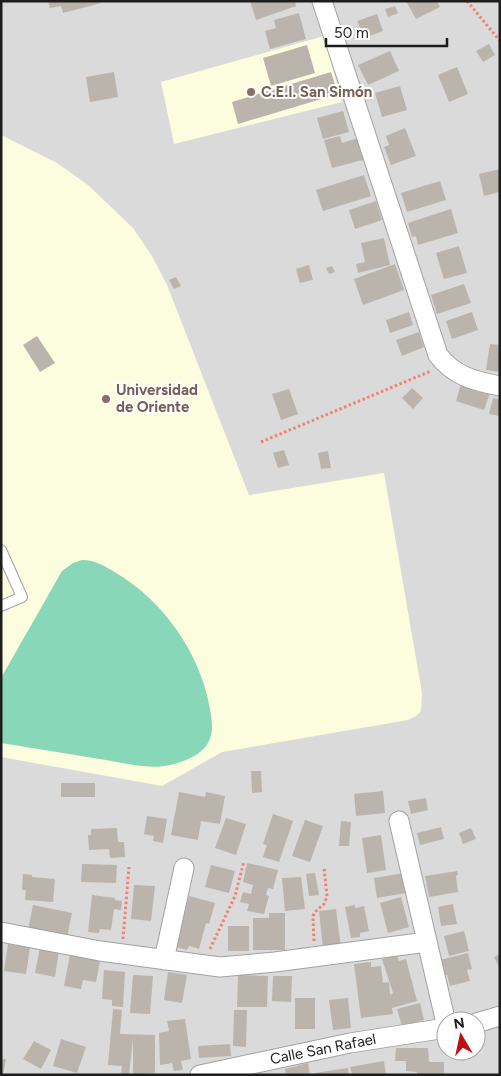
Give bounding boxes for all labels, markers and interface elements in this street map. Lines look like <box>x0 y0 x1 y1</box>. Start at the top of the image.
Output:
scale bar <box>326 15 447 47</box>
text: 50 m <box>334 24 369 42</box>
place label: C.E.I. San Simón <box>261 83 372 101</box>
marker: C.E.I. San Simón <box>245 86 257 98</box>
place label: Universidad de Oriente <box>116 381 198 416</box>
marker: Universidad de Oriente <box>100 393 112 405</box>
north arrow <box>436 1011 486 1061</box>
text: N <box>452 1014 466 1033</box>
street label: Calle San Rafael <box>268 1030 378 1068</box>

